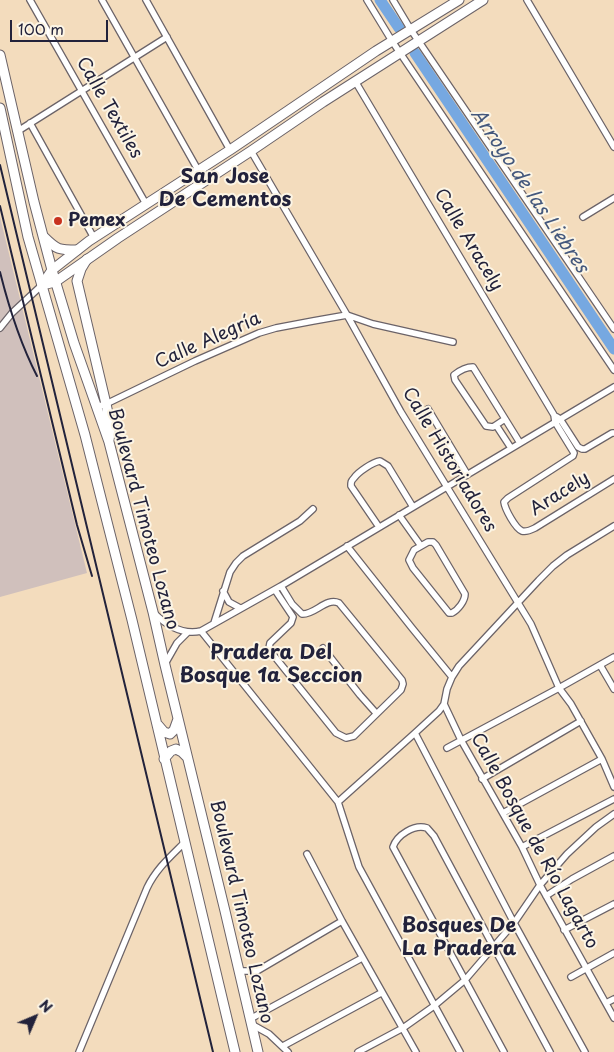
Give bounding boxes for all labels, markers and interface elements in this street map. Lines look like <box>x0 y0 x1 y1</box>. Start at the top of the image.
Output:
scale bar <box>12 10 110 42</box>
text: 100 m <box>18 17 64 40</box>
street label: Calle Textiles <box>71 53 147 163</box>
water label: Arroyo de las Liebres <box>465 104 593 278</box>
district label: San Jose De Cementos <box>159 165 291 212</box>
street label: Calle Aracely <box>429 185 507 295</box>
place label: Pemex <box>68 210 125 232</box>
marker: Pemex <box>52 215 64 227</box>
street label: Calle Alegría <box>152 308 264 374</box>
street label: Calle Historiadores <box>397 384 501 536</box>
street label: Boulevard Timoteo Lozano <box>103 406 183 632</box>
street label: Aracely <box>526 467 594 521</box>
district label: Pradera Del Bosque 1a Seccion <box>179 641 363 688</box>
street label: Calle Bosque de Río Lagarto <box>466 729 602 953</box>
street label: Boulevard Timoteo Lozano <box>205 798 277 1026</box>
district label: Bosques De La Pradera <box>402 914 516 961</box>
north arrow <box>10 992 60 1042</box>
text: N <box>35 995 57 1017</box>

